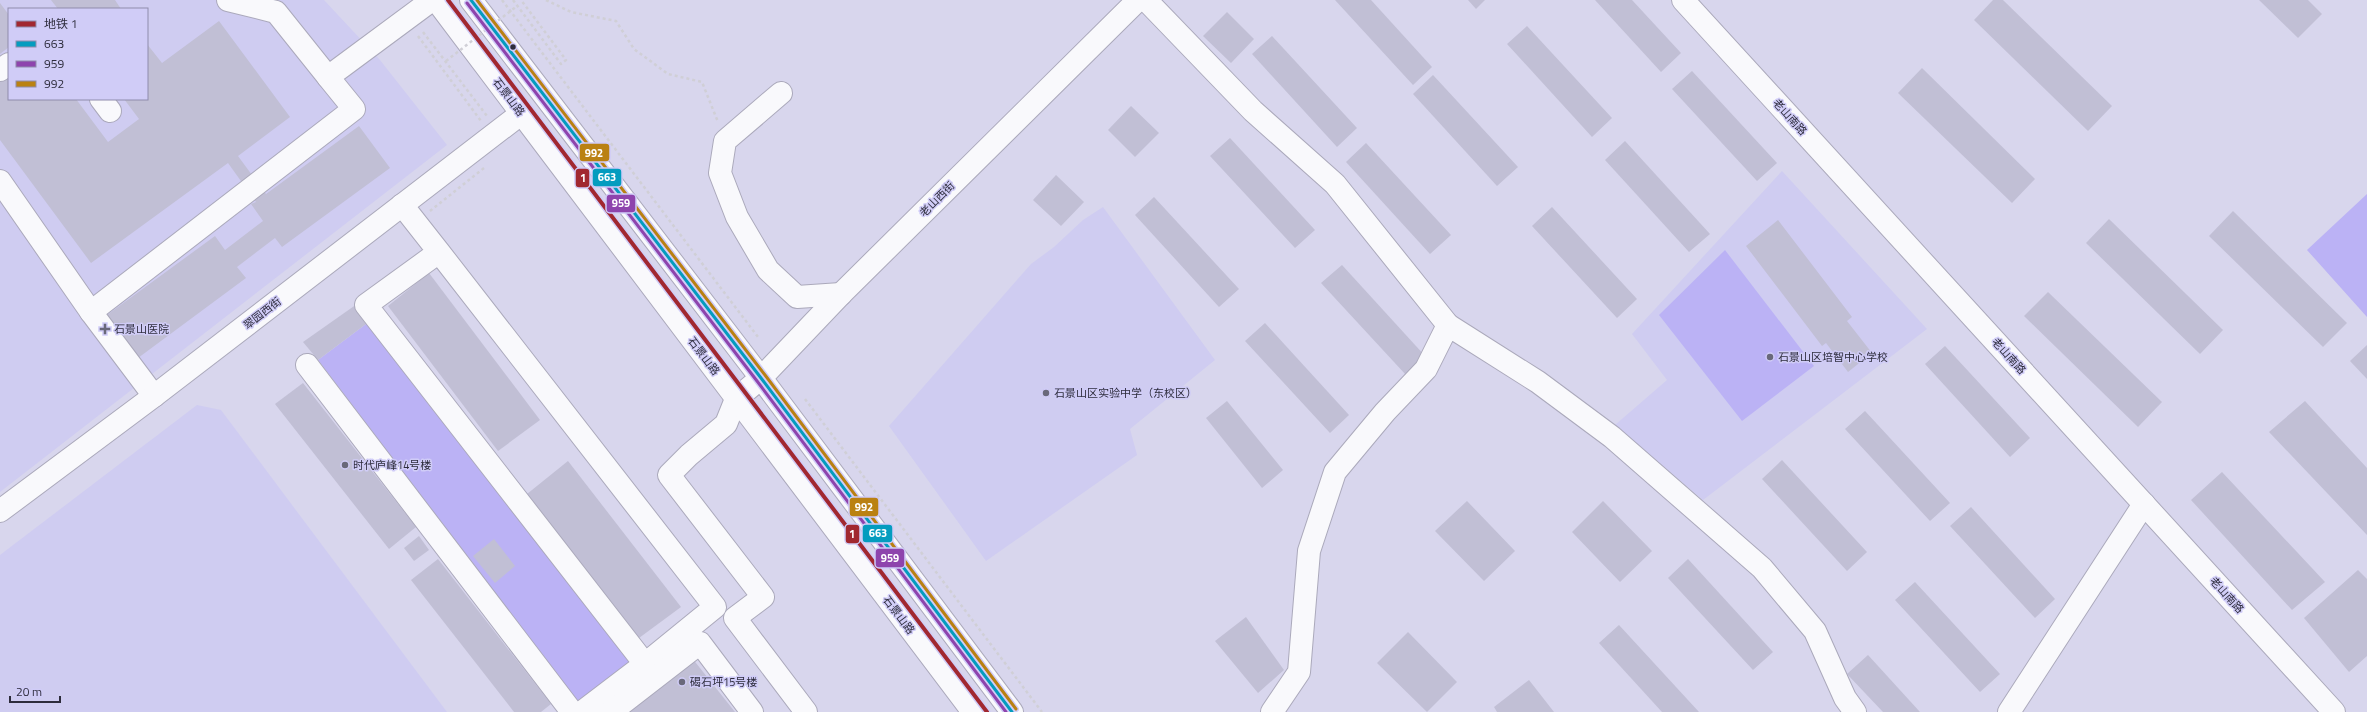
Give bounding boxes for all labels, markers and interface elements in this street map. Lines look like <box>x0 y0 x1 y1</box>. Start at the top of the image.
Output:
legend <box>8 8 148 100</box>
text: 地铁 1 <box>44 14 77 33</box>
text: 663 <box>44 34 64 53</box>
unlabelled marker <box>508 42 518 52</box>
text: 959 <box>44 54 64 73</box>
text: 992 <box>44 74 64 93</box>
street label: 石景山路 <box>489 75 529 119</box>
street label: 老山南路 <box>1769 95 1811 139</box>
line badge: 992 <box>579 143 610 162</box>
text: 992 <box>585 145 603 161</box>
line badge: 1 <box>575 168 590 188</box>
line badge: 663 <box>592 168 622 187</box>
text: 663 <box>598 169 616 185</box>
text: 1 <box>580 170 586 186</box>
street label: 老山西街 <box>916 178 958 220</box>
line badge: 959 <box>606 194 636 213</box>
text: 959 <box>612 195 630 211</box>
street label: 翠园西街 <box>240 293 284 333</box>
place label: 石景山医院 <box>114 321 169 337</box>
marker: 石景山医院 <box>99 323 111 335</box>
street label: 石景山路 <box>684 334 724 378</box>
street label: 老山南路 <box>1988 334 2030 378</box>
place label: 石景山区培智中心学校 <box>1778 349 1888 365</box>
marker: 石景山区培智中心学校 <box>1765 352 1775 362</box>
place label: 石景山区实验中学（东校区） <box>1054 385 1197 401</box>
marker: 石景山区实验中学（东校区） <box>1041 388 1051 398</box>
place label: 时代庐峰14号楼 <box>353 457 431 473</box>
marker: 时代庐峰14号楼 <box>340 460 350 470</box>
line badge: 992 <box>849 497 879 517</box>
text: 992 <box>855 499 873 515</box>
line badge: 1 <box>845 524 860 544</box>
line badge: 663 <box>862 524 893 543</box>
text: 663 <box>869 525 887 541</box>
text: 1 <box>849 526 855 542</box>
line badge: 959 <box>875 548 905 568</box>
text: 959 <box>881 550 899 566</box>
street label: 老山南路 <box>2206 573 2248 617</box>
street label: 石景山路 <box>879 593 919 637</box>
place label: 碣石坪15号楼 <box>690 674 757 690</box>
marker: 碣石坪15号楼 <box>677 677 687 687</box>
scale bar <box>10 678 60 704</box>
text: 20 m <box>16 682 42 701</box>

